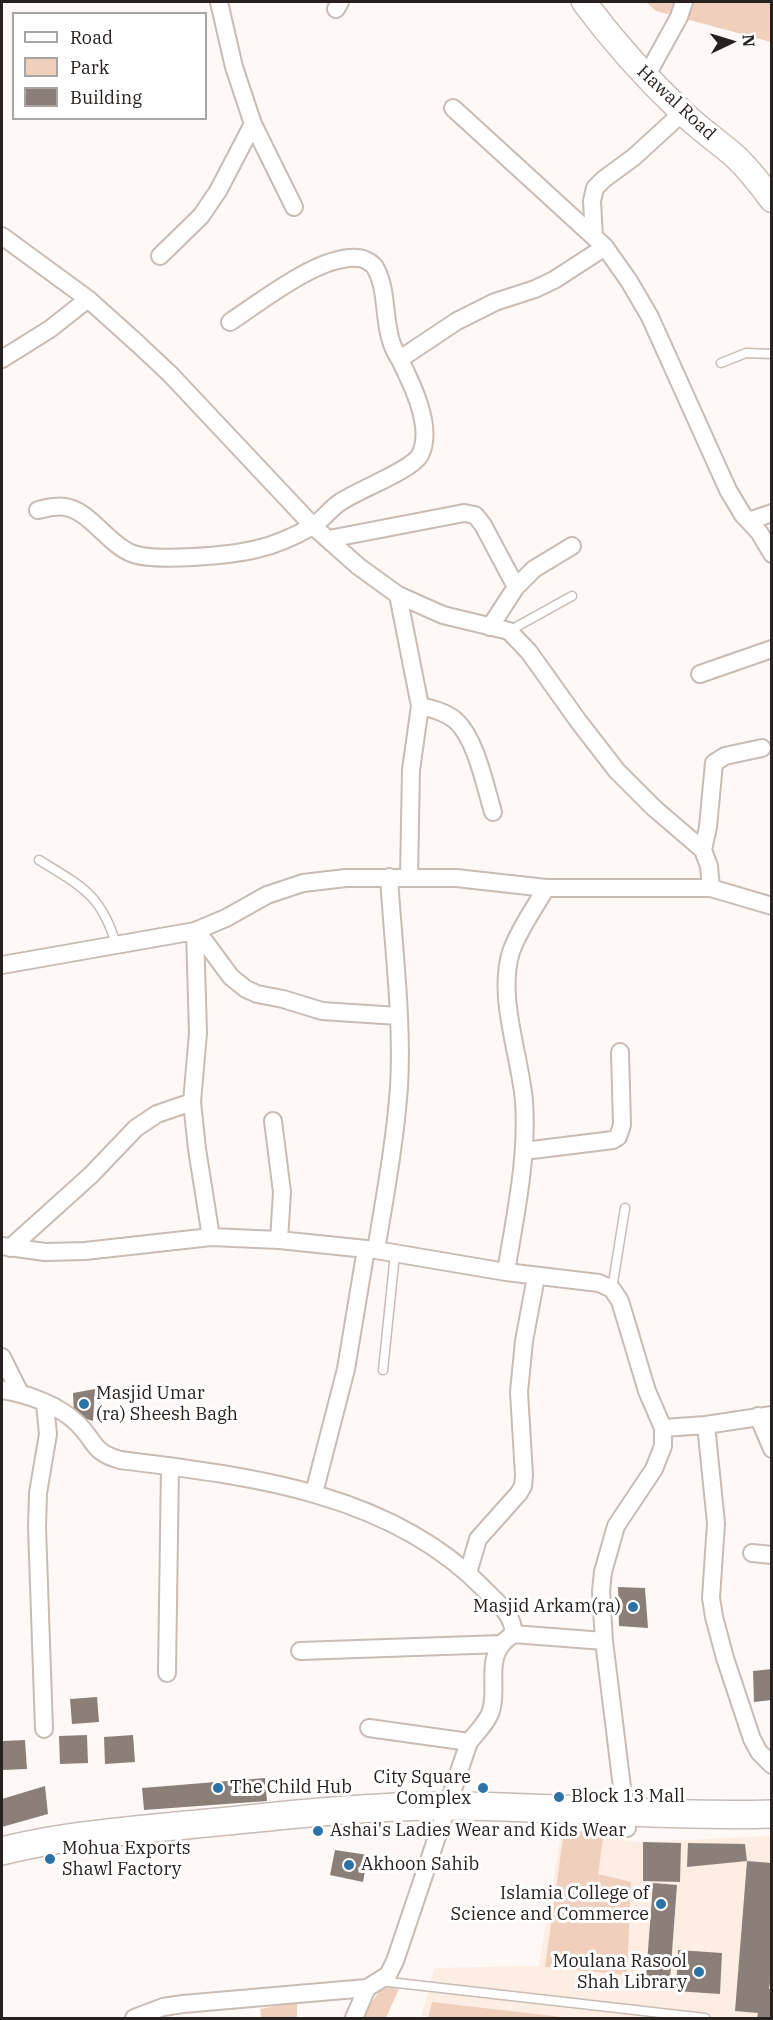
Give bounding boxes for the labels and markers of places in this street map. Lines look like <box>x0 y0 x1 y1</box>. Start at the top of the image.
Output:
place label: Masjid Umar (ra) Sheesh Bagh <box>96 1383 238 1426</box>
marker: Masjid Umar (ra) Sheesh Bagh <box>77 1397 91 1411</box>
place label: Masjid Arkam(ra) <box>473 1596 621 1618</box>
marker: Masjid Arkam(ra) <box>626 1600 640 1614</box>
place label: City Square Complex <box>374 1767 471 1810</box>
place label: The Child Hub <box>230 1777 352 1799</box>
marker: The Child Hub <box>211 1781 225 1795</box>
marker: City Square Complex <box>476 1781 490 1795</box>
place label: Block 13 Mall <box>571 1786 685 1808</box>
marker: Block 13 Mall <box>552 1790 566 1804</box>
place label: Ashai's Ladies Wear and Kids Wear <box>330 1820 626 1842</box>
marker: Ashai's Ladies Wear and Kids Wear <box>311 1824 325 1838</box>
place label: Mohua Exports Shawl Factory <box>62 1838 191 1880</box>
marker: Mohua Exports Shawl Factory <box>43 1852 57 1866</box>
place label: Akhoon Sahib <box>361 1854 479 1876</box>
marker: Akhoon Sahib <box>342 1858 356 1872</box>
place label: Islamia College of Science and Commerce <box>451 1883 649 1926</box>
marker: Islamia College of Science and Commerce <box>654 1897 668 1911</box>
place label: Moulana Rasool Shah Library <box>553 1951 687 1994</box>
marker: Moulana Rasool Shah Library <box>692 1965 706 1979</box>

